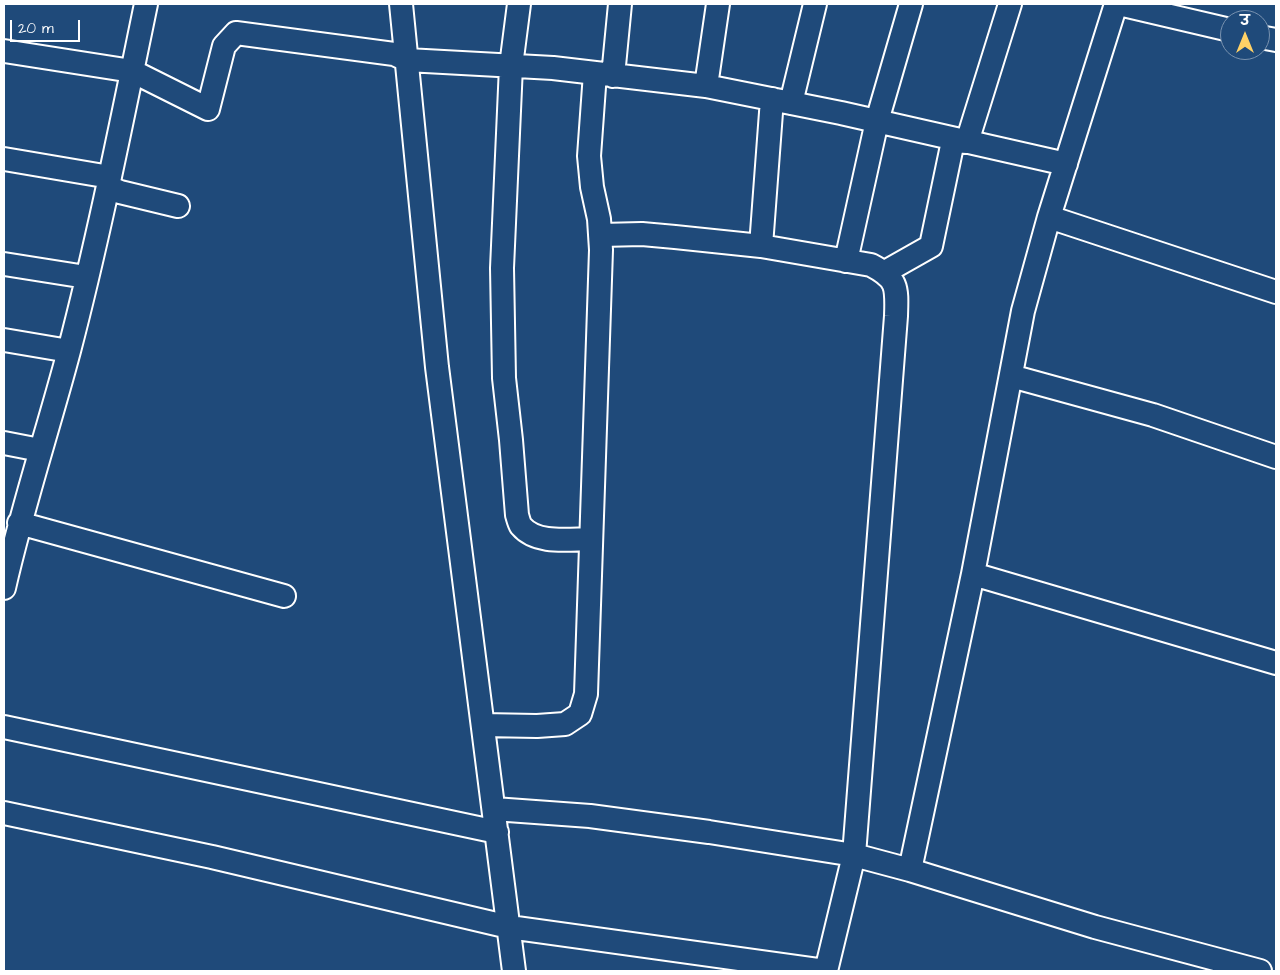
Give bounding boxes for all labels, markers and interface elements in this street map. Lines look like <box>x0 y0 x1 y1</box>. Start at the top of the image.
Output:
scale bar <box>12 10 82 42</box>
north arrow <box>1220 10 1270 60</box>
text: उ <box>1240 11 1250 31</box>
text: 20 m <box>18 18 54 39</box>

